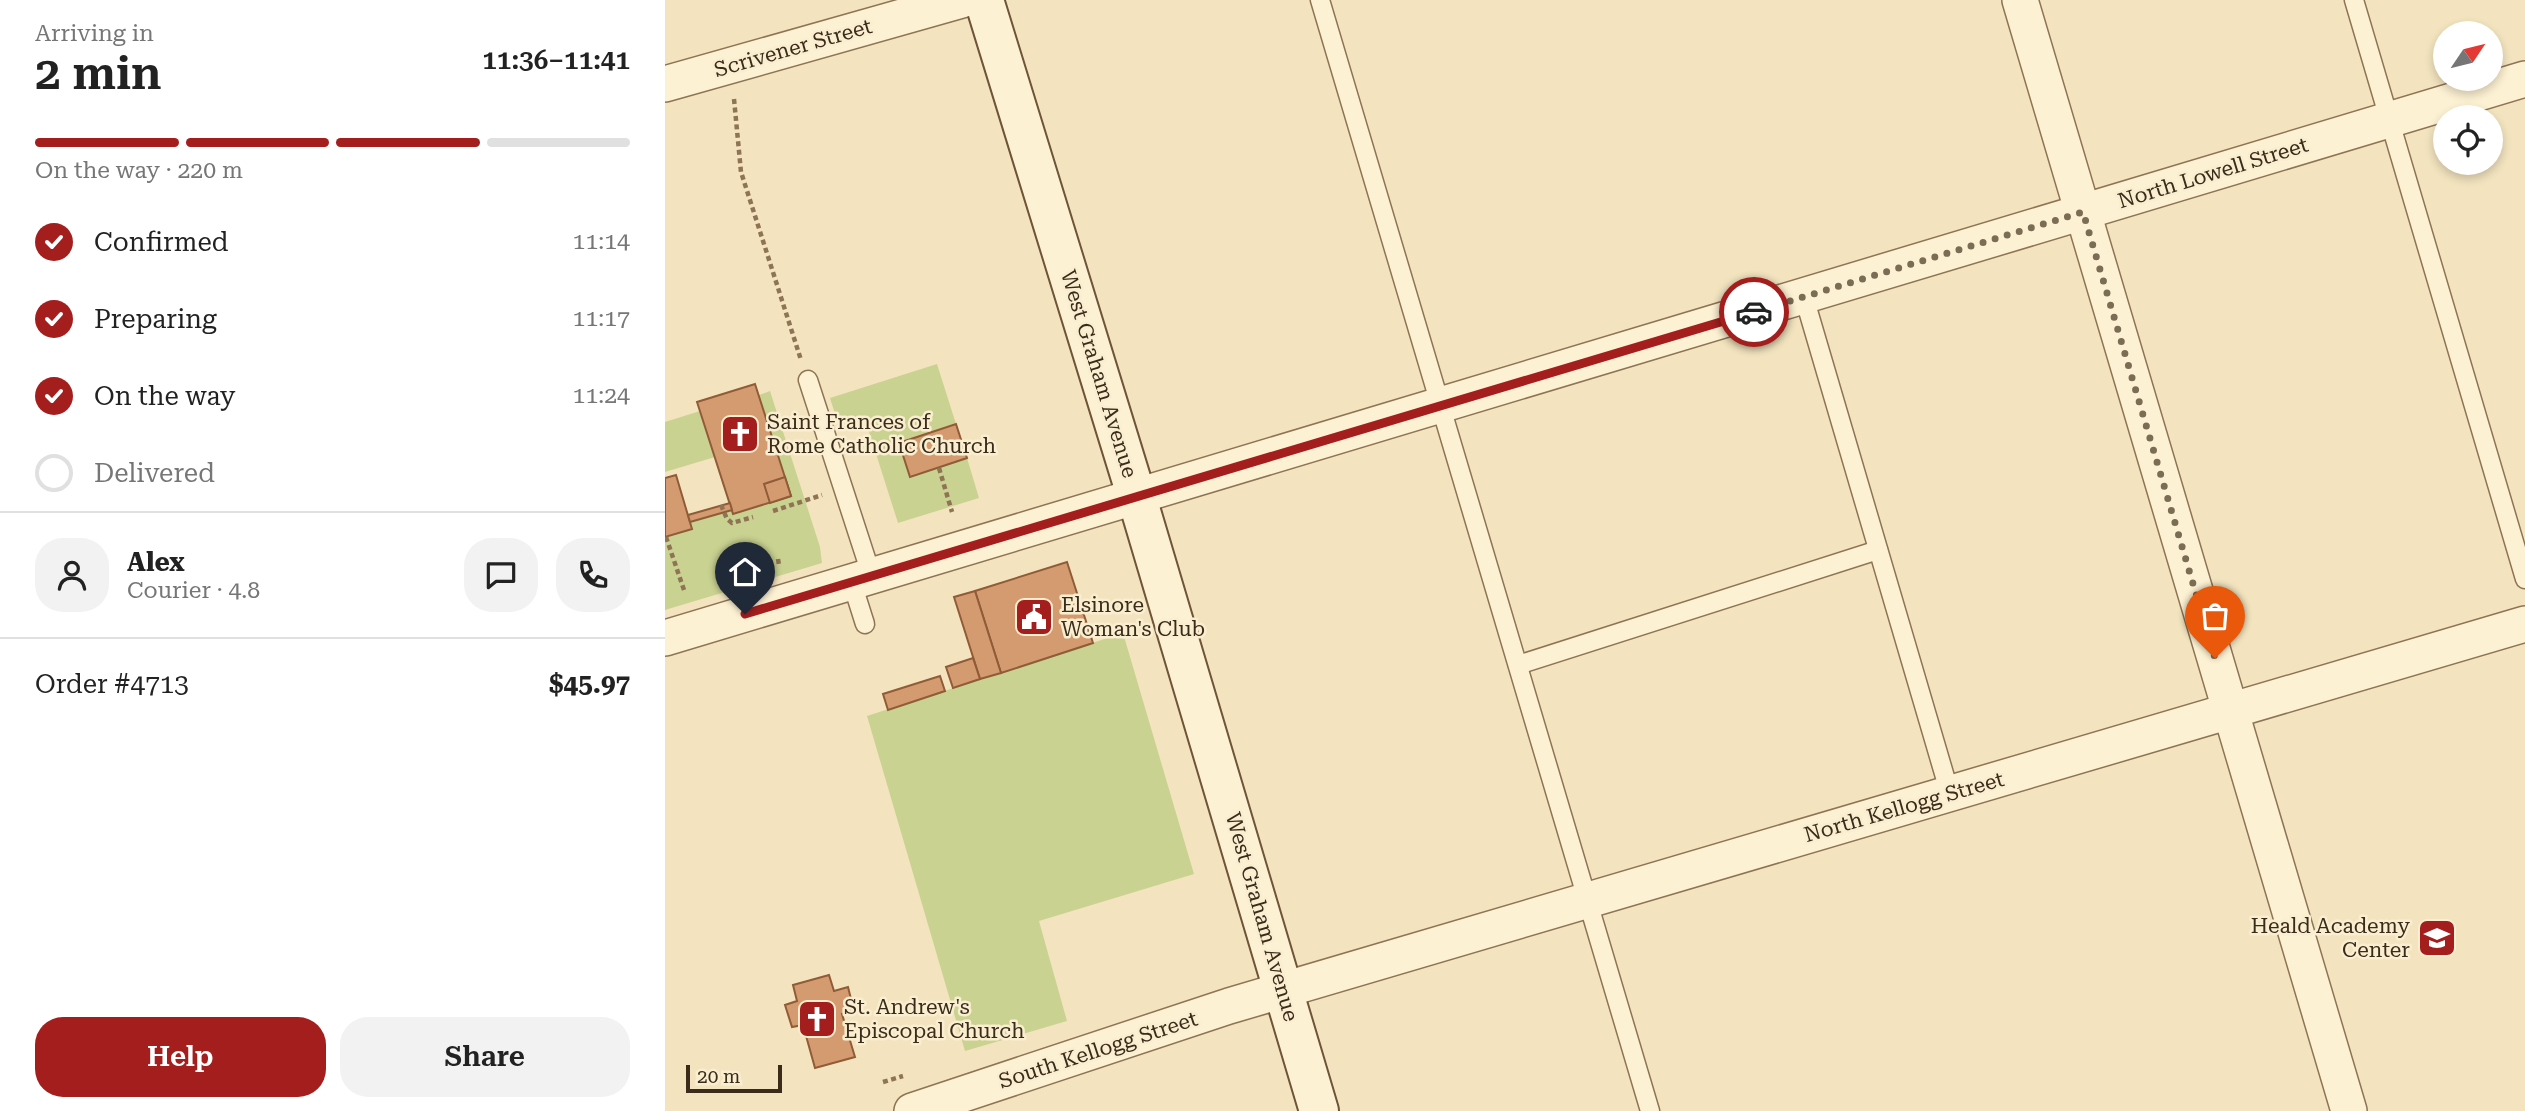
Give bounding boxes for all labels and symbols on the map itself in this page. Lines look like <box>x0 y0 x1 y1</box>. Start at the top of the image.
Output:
street label: Scrivener Street <box>711 14 875 82</box>
north arrow <box>2433 21 2503 91</box>
street label: North Lowell Street <box>2115 133 2311 213</box>
street label: West Graham Avenue <box>1056 267 1142 481</box>
courier <box>1719 277 1789 347</box>
place label: Saint Frances of Rome Catholic Church <box>767 410 997 458</box>
church icon: Saint Frances of Rome Catholic Church <box>719 413 761 455</box>
pin <box>715 542 775 614</box>
pin <box>2185 586 2245 658</box>
place label: Elsinore Woman's Club <box>1061 593 1205 641</box>
public building icon: Elsinore Woman's Club <box>1013 596 1055 638</box>
street label: North Kellogg Street <box>1801 767 2007 847</box>
street label: West Graham Avenue <box>1221 810 1303 1024</box>
place label: Heald Academy Center <box>2251 914 2411 962</box>
school or university icon: Heald Academy Center <box>2416 917 2458 959</box>
place label: St. Andrew's Episcopal Church <box>844 995 1025 1043</box>
church icon: St. Andrew's Episcopal Church <box>796 998 838 1040</box>
street label: South Kellogg Street <box>996 1006 1201 1093</box>
scale bar <box>686 1062 782 1094</box>

